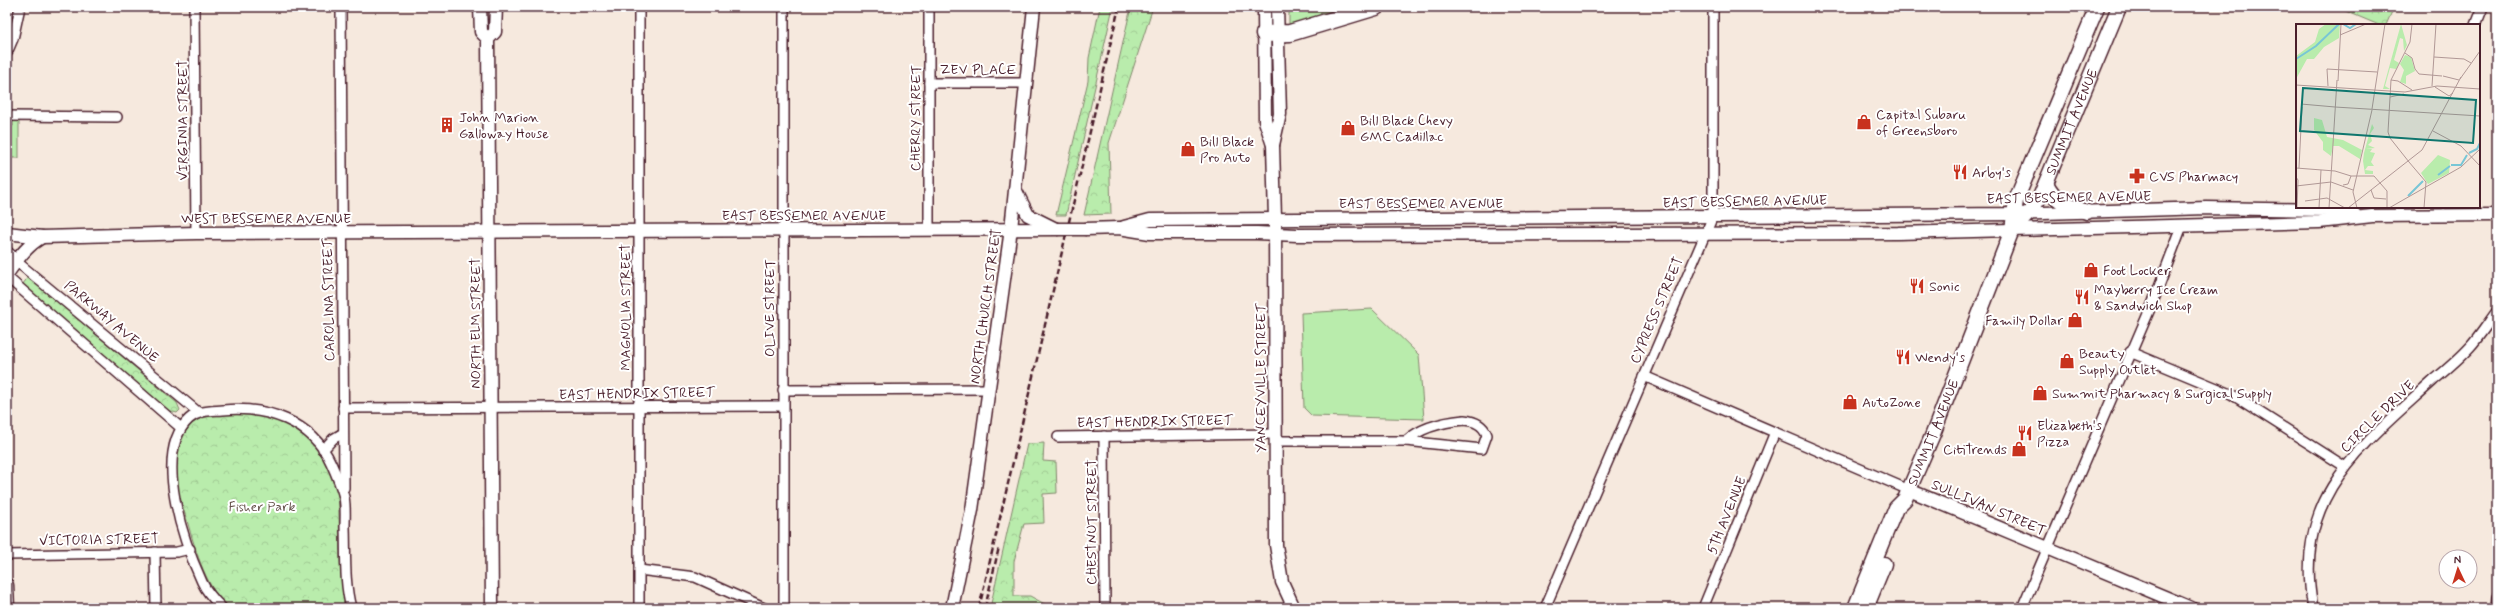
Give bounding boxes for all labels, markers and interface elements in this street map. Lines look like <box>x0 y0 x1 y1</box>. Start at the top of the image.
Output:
inset map <box>2296 24 2480 208</box>
street label: VIRGINIA STREET <box>174 59 192 181</box>
street label: ZEV PLACE <box>940 61 1016 79</box>
street label: CHERRY STREET <box>907 65 925 171</box>
street label: SUMMIT AVENUE <box>2042 66 2102 178</box>
place label: Capital Subaru of Greensboro <box>1876 106 1966 140</box>
place label: John Marion Galloway House <box>459 109 549 143</box>
place label: Bill Black Chevy GMC Cadillac <box>1360 112 1453 146</box>
shop icon: Capital Subaru of Greensboro <box>1855 113 1873 131</box>
building icon: John Marion Galloway House <box>438 116 456 134</box>
shop icon: Bill Black Chevy GMC Cadillac <box>1339 119 1357 137</box>
place label: Bill Black Pro Auto <box>1200 133 1254 167</box>
shop icon: Bill Black Pro Auto <box>1179 140 1197 158</box>
restaurant icon: Arby's <box>1951 163 1969 181</box>
place label: Arby's <box>1972 164 2011 182</box>
pharmacy icon: CVS Pharmacy <box>2128 167 2146 185</box>
place label: CVS Pharmacy <box>2149 168 2238 186</box>
street label: EAST BESSEMER AVENUE <box>1987 188 2151 208</box>
street label: EAST BESSEMER AVENUE <box>1663 192 1827 212</box>
street label: EAST BESSEMER AVENUE <box>1339 195 1503 213</box>
street label: EAST BESSEMER AVENUE <box>722 207 886 225</box>
street label: WEST BESSEMER AVENUE <box>181 210 351 228</box>
street label: NORTH CHURCH STREET <box>966 227 1006 385</box>
street label: CAROLINA STREET <box>319 238 339 362</box>
street label: MAGNOLIA STREET <box>617 243 635 371</box>
street label: CYPRESS STREET <box>1626 254 1688 367</box>
street label: NORTH ELM STREET <box>467 257 485 389</box>
street label: OLIVE STREET <box>761 259 779 357</box>
shop icon: Foot Locker <box>2082 261 2100 279</box>
place label: Foot Locker <box>2103 262 2171 280</box>
street label: PARKWAY AVENUE <box>60 277 162 367</box>
restaurant icon: Sonic <box>1908 277 1926 295</box>
place label: Sonic <box>1929 278 1960 296</box>
place label: Mayberry Ice Cream & Sandwich Shop <box>2094 281 2218 315</box>
restaurant icon: Mayberry Ice Cream & Sandwich Shop <box>2073 288 2091 306</box>
street label: YANCEYVILLE STREET <box>1252 303 1270 453</box>
shop icon: Family Dollar <box>2066 311 2084 329</box>
place label: Family Dollar <box>1985 312 2063 330</box>
place label: Beauty Supply Outlet <box>2079 345 2157 379</box>
restaurant icon: Wendy's <box>1894 348 1912 366</box>
place label: Wendy's <box>1915 349 1965 367</box>
shop icon: Beauty Supply Outlet <box>2058 352 2076 370</box>
street label: SUMMIT AVENUE <box>1904 377 1963 489</box>
street label: CIRCLE DRIVE <box>2337 377 2419 457</box>
street label: EAST HENDRIX STREET <box>559 384 716 404</box>
shop icon: Summit Pharmacy & Surgical Supply <box>2031 384 2049 402</box>
place label: Summit Pharmacy & Surgical Supply <box>2052 385 2272 404</box>
shop icon: AutoZone <box>1841 393 1859 411</box>
place label: AutoZone <box>1862 394 1921 412</box>
street label: EAST HENDRIX STREET <box>1077 412 1234 432</box>
place label: Elizabeth's Pizza <box>2037 417 2102 451</box>
restaurant icon: Elizabeth's Pizza <box>2016 424 2034 442</box>
shop icon: CitiTrends <box>2010 440 2028 458</box>
place label: CitiTrends <box>1943 441 2007 459</box>
street label: CHESTNUT STREET <box>1083 459 1101 585</box>
street label: 5TH AVENUE <box>1703 474 1751 557</box>
street label: SULLIVAN STREET <box>1929 476 2049 540</box>
park label: Fisher Park <box>228 498 296 516</box>
street label: VICTORIA STREET <box>39 530 159 550</box>
north arrow <box>2438 549 2478 589</box>
text: N <box>2453 553 2462 567</box>

